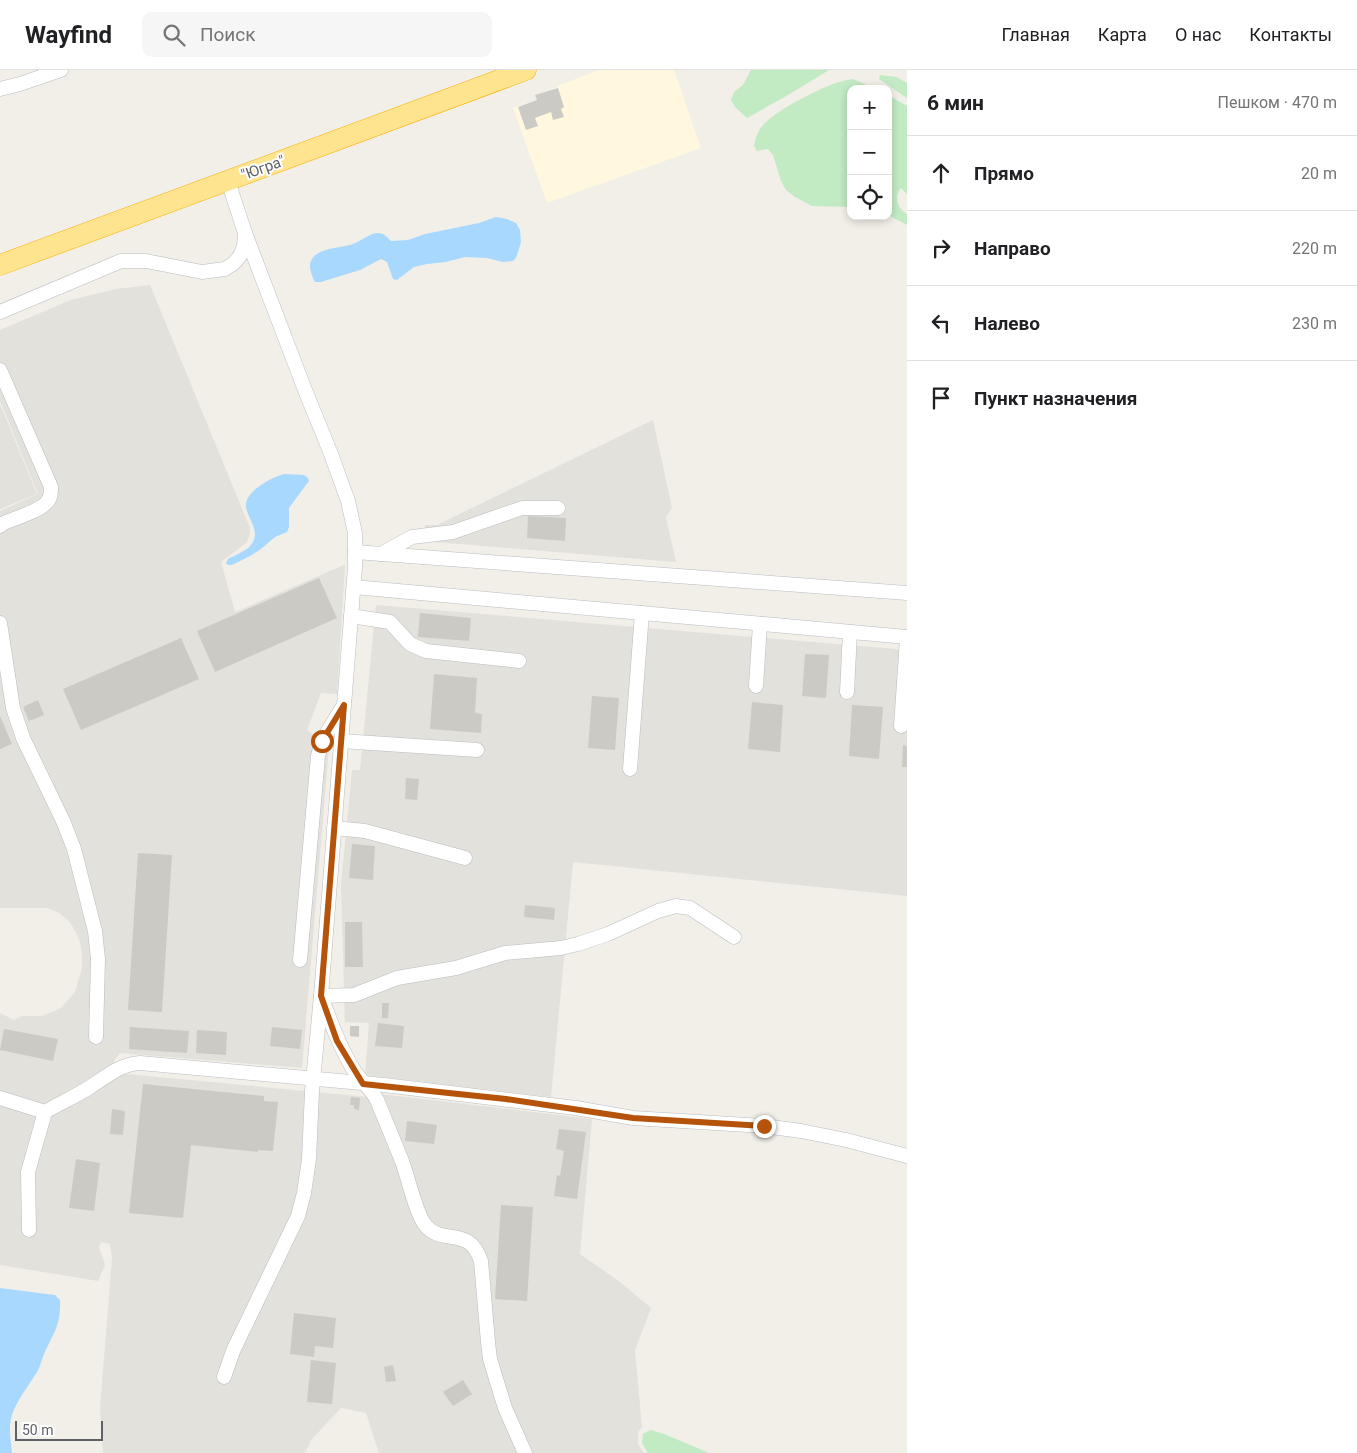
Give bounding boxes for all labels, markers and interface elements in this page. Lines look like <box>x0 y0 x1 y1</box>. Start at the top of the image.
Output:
search box <box>142 12 492 57</box>
text: Wayfind <box>25 21 112 49</box>
icon: search <box>160 21 188 49</box>
text: Поиск <box>200 23 256 46</box>
text: Главная <box>1001 24 1070 45</box>
text: Карта <box>1098 24 1147 45</box>
text: О нас <box>1175 24 1221 45</box>
text: Контакты <box>1249 24 1332 45</box>
map controls <box>847 85 892 220</box>
button: + <box>847 85 892 130</box>
text: 6 мин <box>927 91 984 115</box>
text: Пешком · 470 m <box>1218 93 1337 112</box>
button: − <box>847 130 892 175</box>
street label: "Югра" <box>239 152 288 184</box>
icon: ahead <box>927 159 955 187</box>
text: Прямо <box>974 162 1034 185</box>
text: 20 m <box>1301 164 1337 183</box>
button: locate <box>847 175 892 220</box>
icon: right <box>927 234 955 262</box>
text: Направо <box>974 237 1051 260</box>
text: 220 m <box>1292 239 1337 258</box>
icon: left <box>927 309 955 337</box>
text: Налево <box>974 312 1040 335</box>
text: 230 m <box>1292 314 1337 333</box>
icon: arrive <box>927 384 955 412</box>
text: Пункт назначения <box>974 387 1137 410</box>
route start <box>311 730 334 753</box>
route end <box>753 1115 776 1138</box>
scale bar <box>15 1418 102 1441</box>
text: 50 m <box>22 1422 54 1438</box>

